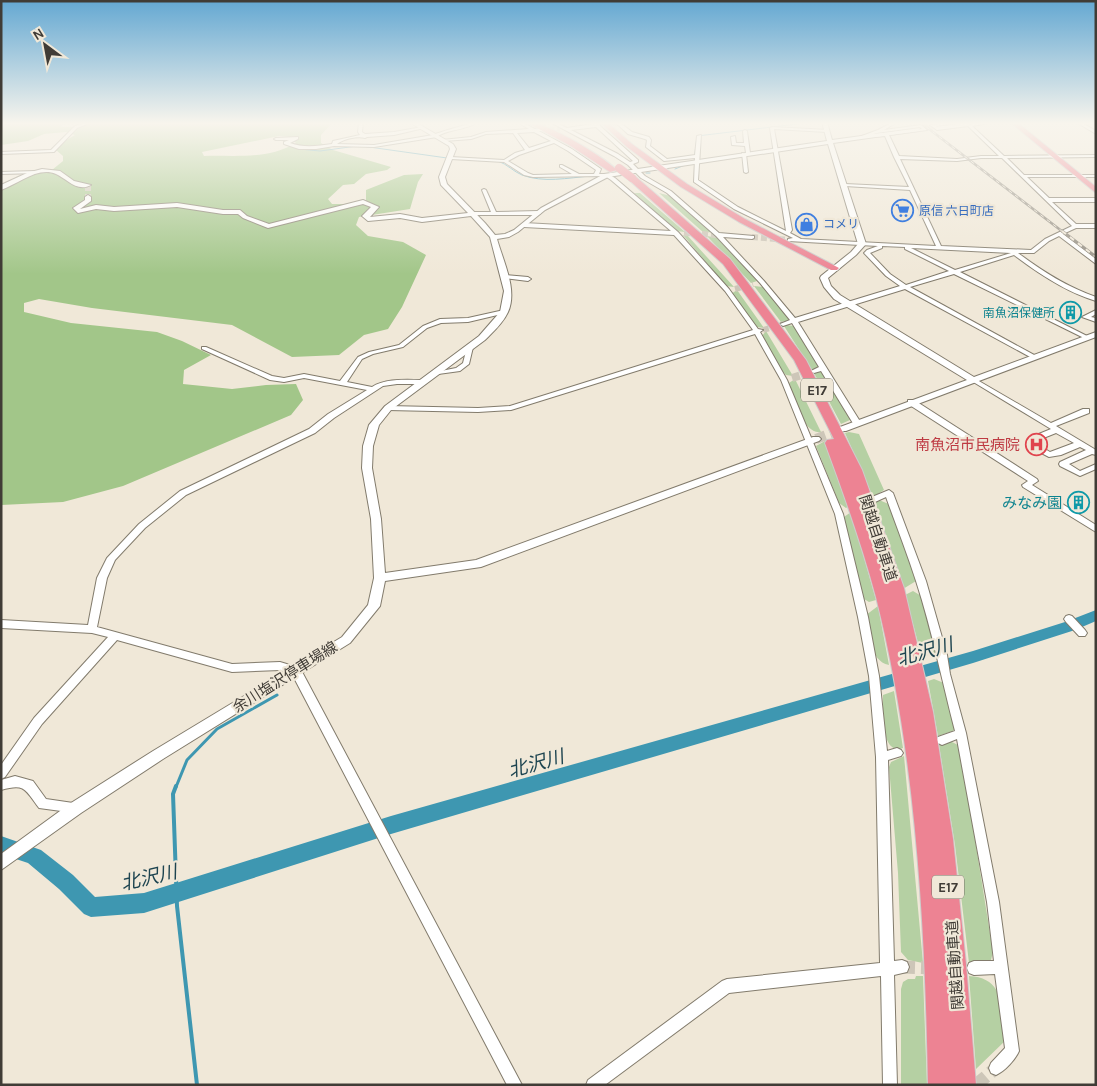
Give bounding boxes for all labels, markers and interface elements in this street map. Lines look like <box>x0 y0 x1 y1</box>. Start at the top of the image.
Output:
north arrow <box>20 20 70 70</box>
text: N <box>30 25 47 44</box>
supermarket icon: 原信 六日町店 <box>891 199 915 223</box>
place label: 原信 六日町店 <box>919 204 994 218</box>
shop icon: コメリ <box>795 212 819 236</box>
place label: コメリ <box>823 217 859 231</box>
building icon: 南魚沼保健所 <box>1059 301 1083 325</box>
place label: 南魚沼保健所 <box>983 306 1055 320</box>
road number: E17 <box>801 378 833 402</box>
hospital icon: 南魚沼市民病院 <box>1024 433 1048 457</box>
place label: 南魚沼市民病院 <box>915 436 1020 454</box>
building icon: みなみ園 <box>1066 491 1090 515</box>
street label: 関越自動車道 <box>856 492 900 584</box>
place label: みなみ園 <box>1002 494 1062 512</box>
water label: 北沢川 <box>895 633 957 670</box>
street label: 余川塩沢停車場線 <box>229 638 341 716</box>
water label: 北沢川 <box>506 745 568 782</box>
water label: 北沢川 <box>119 860 181 895</box>
road number: E17 <box>932 876 964 899</box>
street label: 関越自動車道 <box>943 919 967 1011</box>

